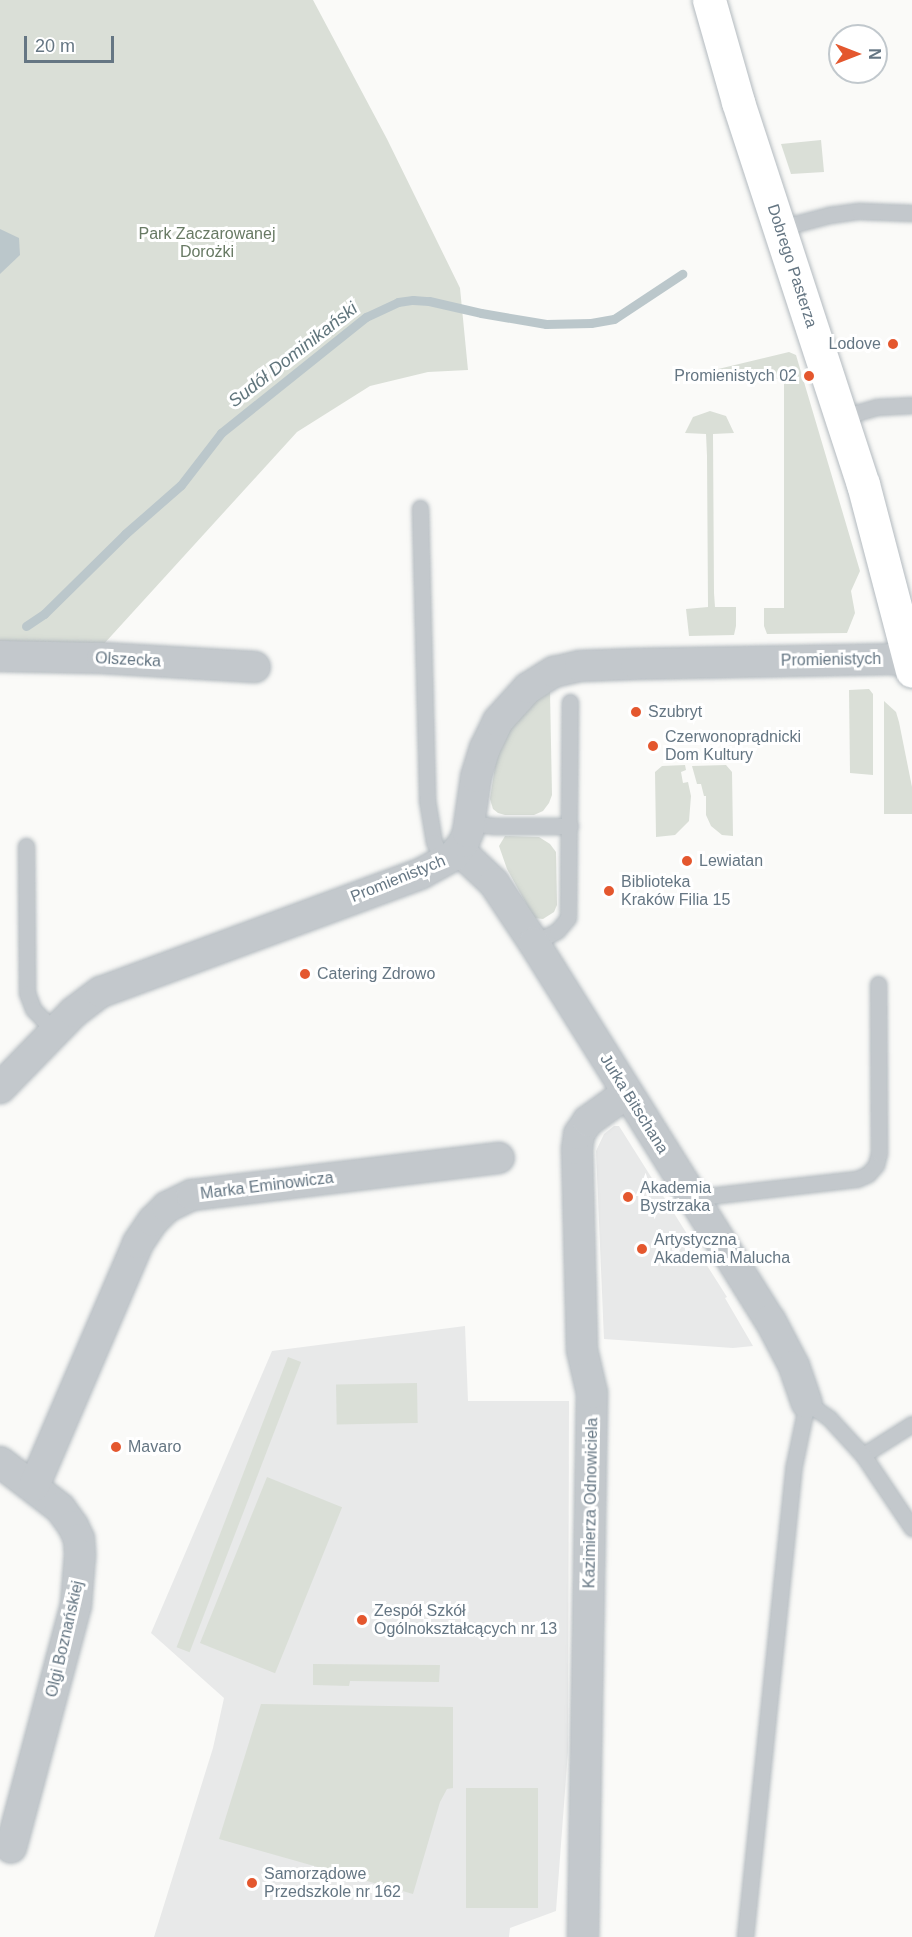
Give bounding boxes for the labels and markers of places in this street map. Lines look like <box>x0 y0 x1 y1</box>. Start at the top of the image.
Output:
place label: Lodove <box>829 334 881 354</box>
marker: Lodove <box>886 337 900 351</box>
place label: Promienistych 02 <box>674 366 797 386</box>
marker: Promienistych 02 <box>802 369 816 383</box>
place label: Szubryt <box>648 702 702 722</box>
marker: Szubryt <box>629 705 643 719</box>
place label: Czerwonoprądnicki Dom Kultury <box>665 727 801 765</box>
marker: Czerwonoprądnicki Dom Kultury <box>646 739 660 753</box>
place label: Lewiatan <box>699 851 763 871</box>
marker: Lewiatan <box>680 854 694 868</box>
place label: Biblioteka Kraków Filia 15 <box>621 872 730 910</box>
marker: Biblioteka Kraków Filia 15 <box>602 884 616 898</box>
place label: Catering Zdrowo <box>317 964 435 984</box>
marker: Catering Zdrowo <box>298 967 312 981</box>
place label: Akademia Bystrzaka <box>640 1178 711 1216</box>
marker: Akademia Bystrzaka <box>621 1190 635 1204</box>
place label: Artystyczna Akademia Malucha <box>654 1230 790 1268</box>
marker: Artystyczna Akademia Malucha <box>635 1242 649 1256</box>
place label: Mavaro <box>128 1437 181 1457</box>
marker: Mavaro <box>109 1440 123 1454</box>
place label: Zespół Szkół Ogólnokształcących nr 13 <box>374 1601 557 1639</box>
marker: Zespół Szkół Ogólnokształcących nr 13 <box>355 1613 369 1627</box>
place label: Samorządowe Przedszkole nr 162 <box>264 1864 401 1902</box>
marker: Samorządowe Przedszkole nr 162 <box>245 1876 259 1890</box>

